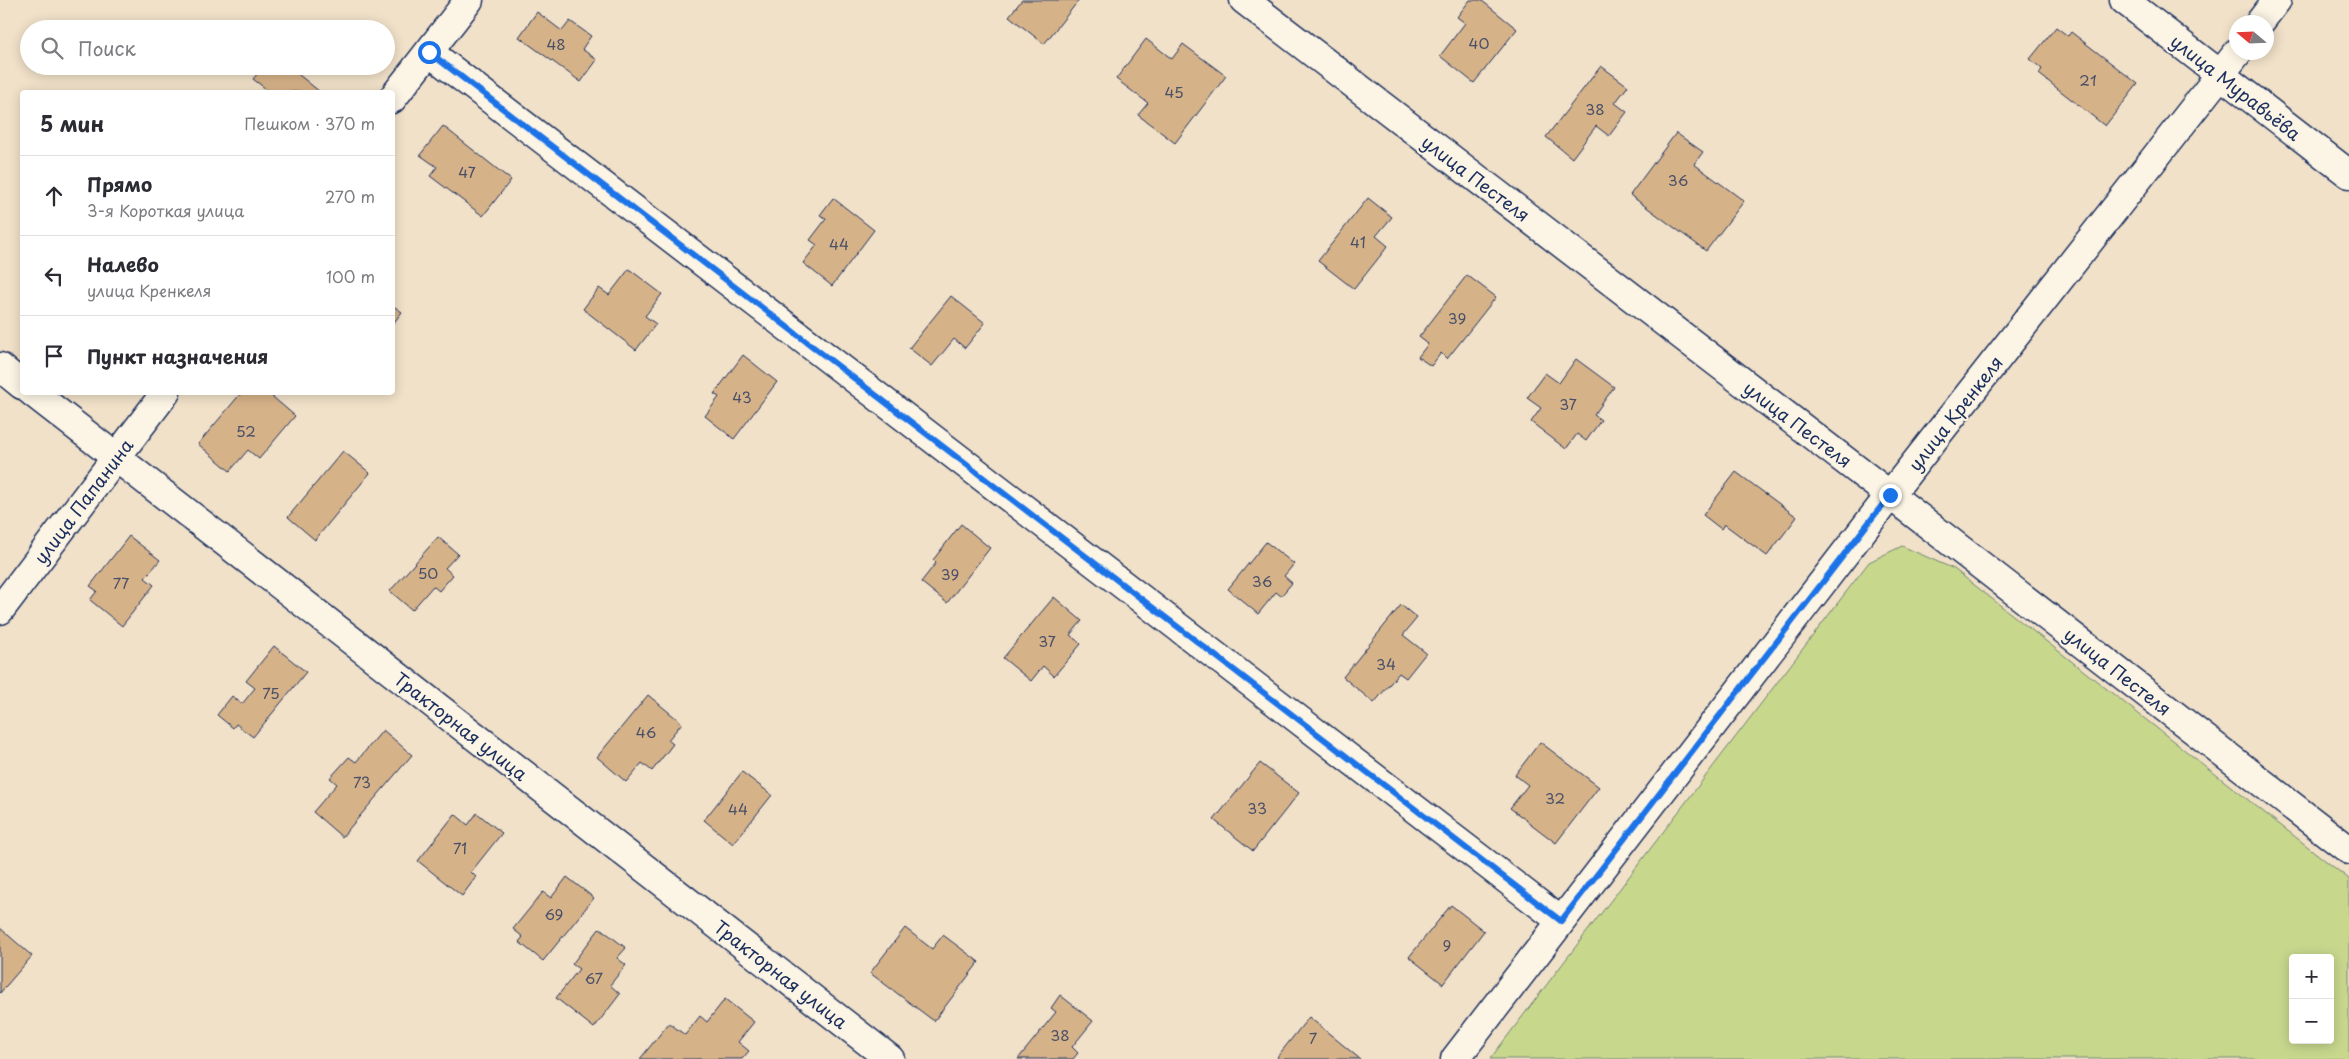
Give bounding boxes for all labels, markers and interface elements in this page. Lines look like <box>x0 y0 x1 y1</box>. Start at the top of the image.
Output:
north arrow <box>2229 15 2274 60</box>
search box <box>20 20 395 75</box>
street label: улица Муравьёва <box>2165 27 2308 147</box>
house number: 40 <box>1469 31 1489 54</box>
house number: 48 <box>546 32 566 55</box>
icon: search <box>38 34 66 62</box>
text: Поиск <box>78 34 136 62</box>
route start <box>418 41 441 64</box>
house number: 21 <box>2079 68 2097 91</box>
house number: 45 <box>1164 80 1184 103</box>
house number: 38 <box>1585 97 1605 120</box>
text: 5 мин <box>40 107 104 139</box>
text: Пешком · 370 m <box>244 111 375 135</box>
street label: улица Пестеля <box>1416 128 1536 228</box>
house number: 47 <box>458 160 476 183</box>
house number: 36 <box>1668 168 1688 191</box>
text: Прямо <box>87 170 152 198</box>
icon: ahead <box>40 182 68 210</box>
text: 270 m <box>325 184 375 208</box>
text: 3-я Короткая улица <box>87 198 244 222</box>
house number: 41 <box>1350 230 1366 253</box>
house number: 44 <box>829 232 849 255</box>
text: Налево <box>87 250 159 278</box>
icon: left <box>40 262 68 290</box>
text: 100 m <box>326 264 375 288</box>
text: улица Кренкеля <box>87 278 211 302</box>
house number: 39 <box>1448 306 1466 329</box>
icon: arrive <box>40 342 68 370</box>
text: Пункт назначения <box>87 342 268 370</box>
street label: улица Кренкеля <box>1901 350 2009 476</box>
street label: улица Пестеля <box>1738 374 1858 474</box>
house number: 43 <box>732 385 752 408</box>
house number: 37 <box>1559 392 1577 415</box>
house number: 52 <box>236 419 256 442</box>
street label: улица Папанина <box>27 432 140 569</box>
route end <box>1879 484 1902 507</box>
house number: 50 <box>418 561 438 584</box>
house number: 39 <box>941 562 959 585</box>
house number: 36 <box>1252 569 1272 592</box>
house number: 77 <box>113 571 129 594</box>
street label: улица Пестеля <box>2059 620 2177 722</box>
house number: 37 <box>1038 629 1056 652</box>
house number: 34 <box>1376 652 1396 675</box>
street label: Тракторная улица <box>389 665 534 787</box>
house number: 75 <box>262 681 280 704</box>
house number: 46 <box>636 720 656 743</box>
house number: 73 <box>353 770 371 793</box>
house number: 32 <box>1545 786 1565 809</box>
house number: 33 <box>1247 796 1267 819</box>
house number: 44 <box>728 797 748 820</box>
house number: 71 <box>453 836 467 859</box>
house number: 69 <box>545 902 563 925</box>
street label: Тракторная улица <box>709 913 854 1035</box>
house number: 9 <box>1443 933 1451 956</box>
map controls <box>2289 954 2334 1044</box>
button: + <box>2289 954 2334 999</box>
house number: 67 <box>585 966 604 989</box>
button: − <box>2289 999 2334 1044</box>
house number: 38 <box>1050 1023 1070 1046</box>
house number: 7 <box>1309 1026 1318 1049</box>

